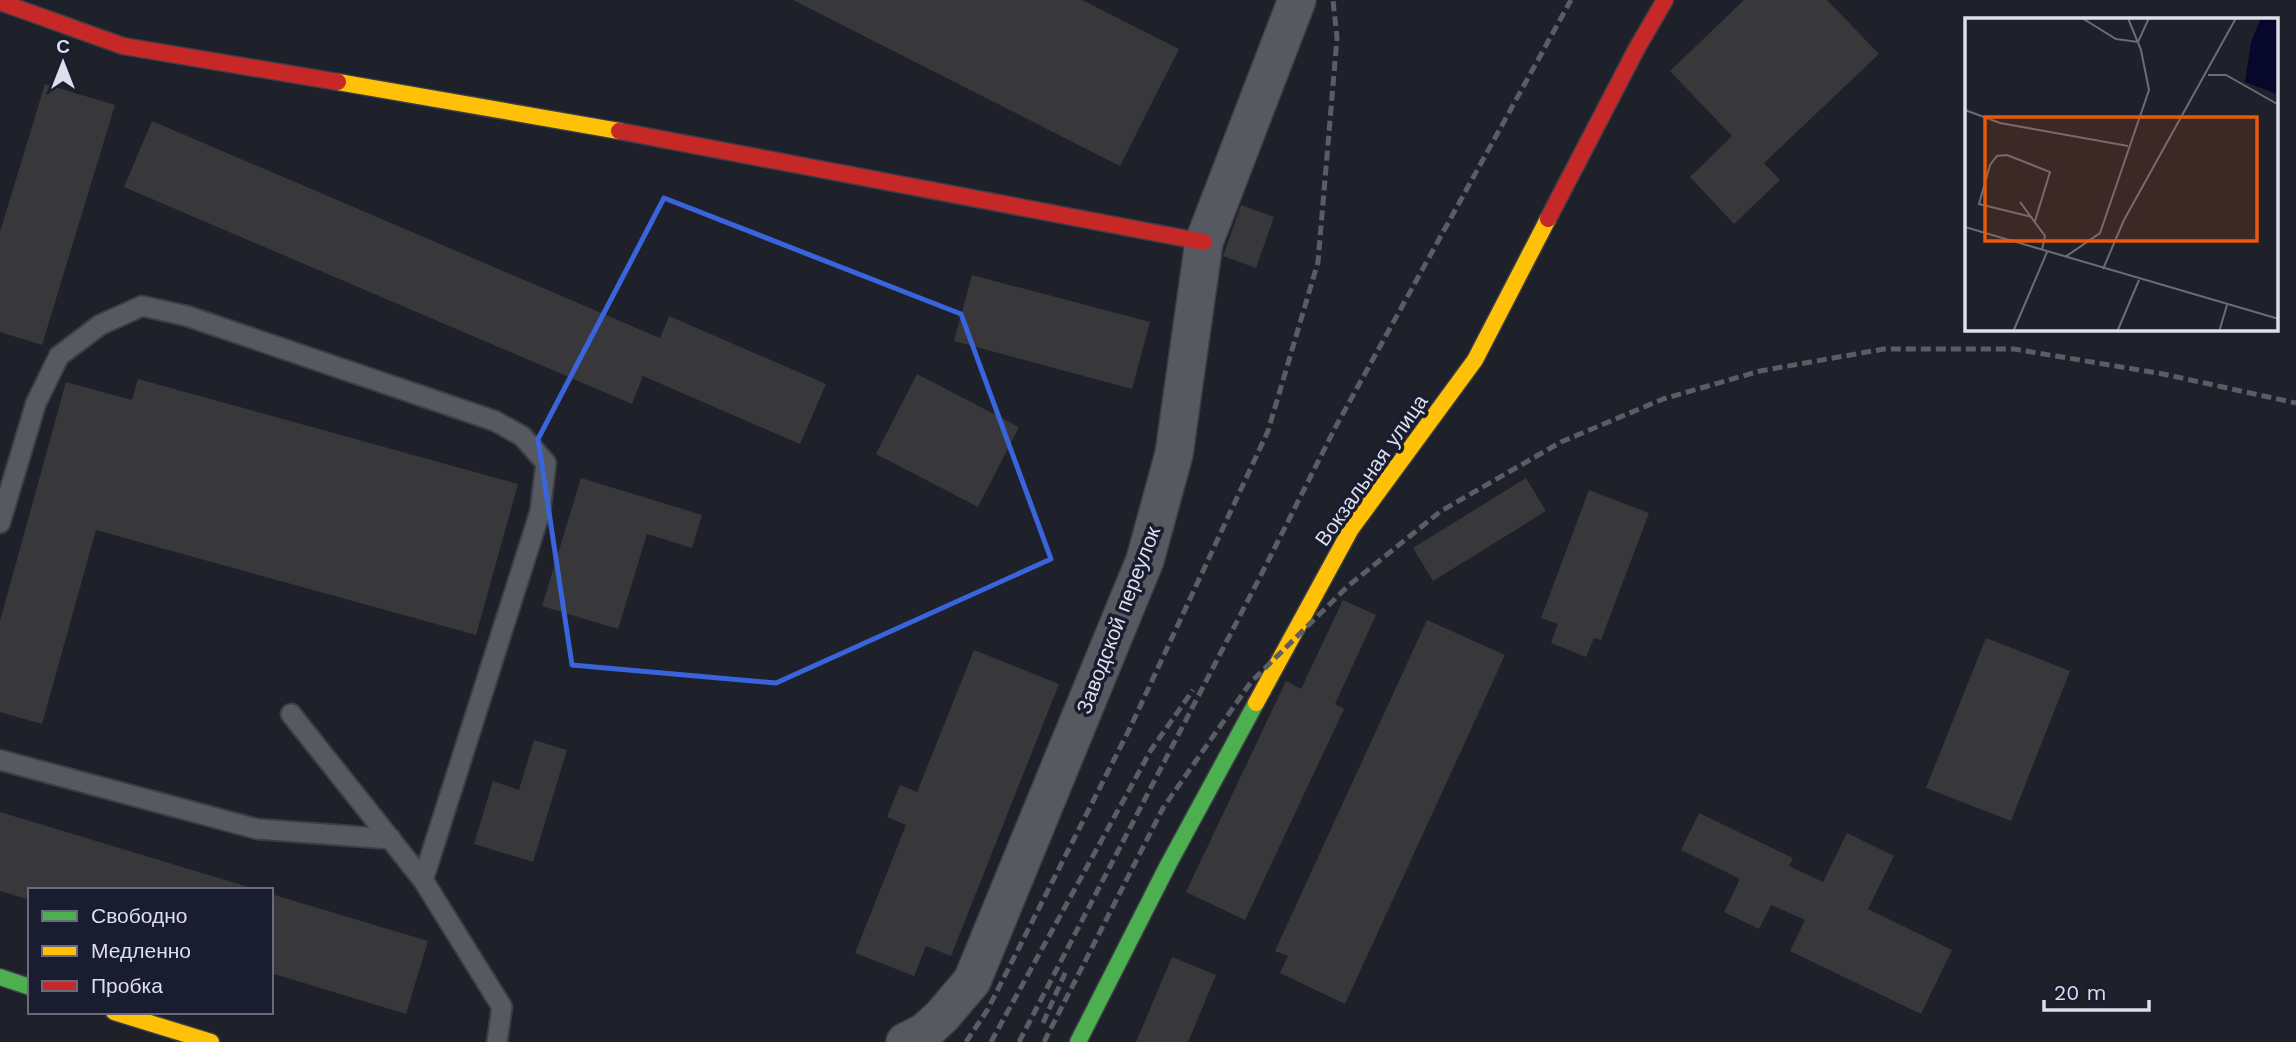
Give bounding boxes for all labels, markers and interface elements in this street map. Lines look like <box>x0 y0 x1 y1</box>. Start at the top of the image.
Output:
inset map <box>1965 18 2278 331</box>
north arrow <box>28 28 98 98</box>
text: С <box>56 35 70 58</box>
street label: Вокзальная улица <box>1309 389 1433 551</box>
street label: Заводской переулок <box>1071 522 1166 717</box>
legend <box>28 888 273 1014</box>
text: Свободно <box>91 903 188 928</box>
text: Медленно <box>91 938 191 963</box>
scale bar <box>2044 968 2149 1012</box>
text: Пробка <box>91 973 163 998</box>
text: 20 m <box>2054 980 2106 1005</box>

